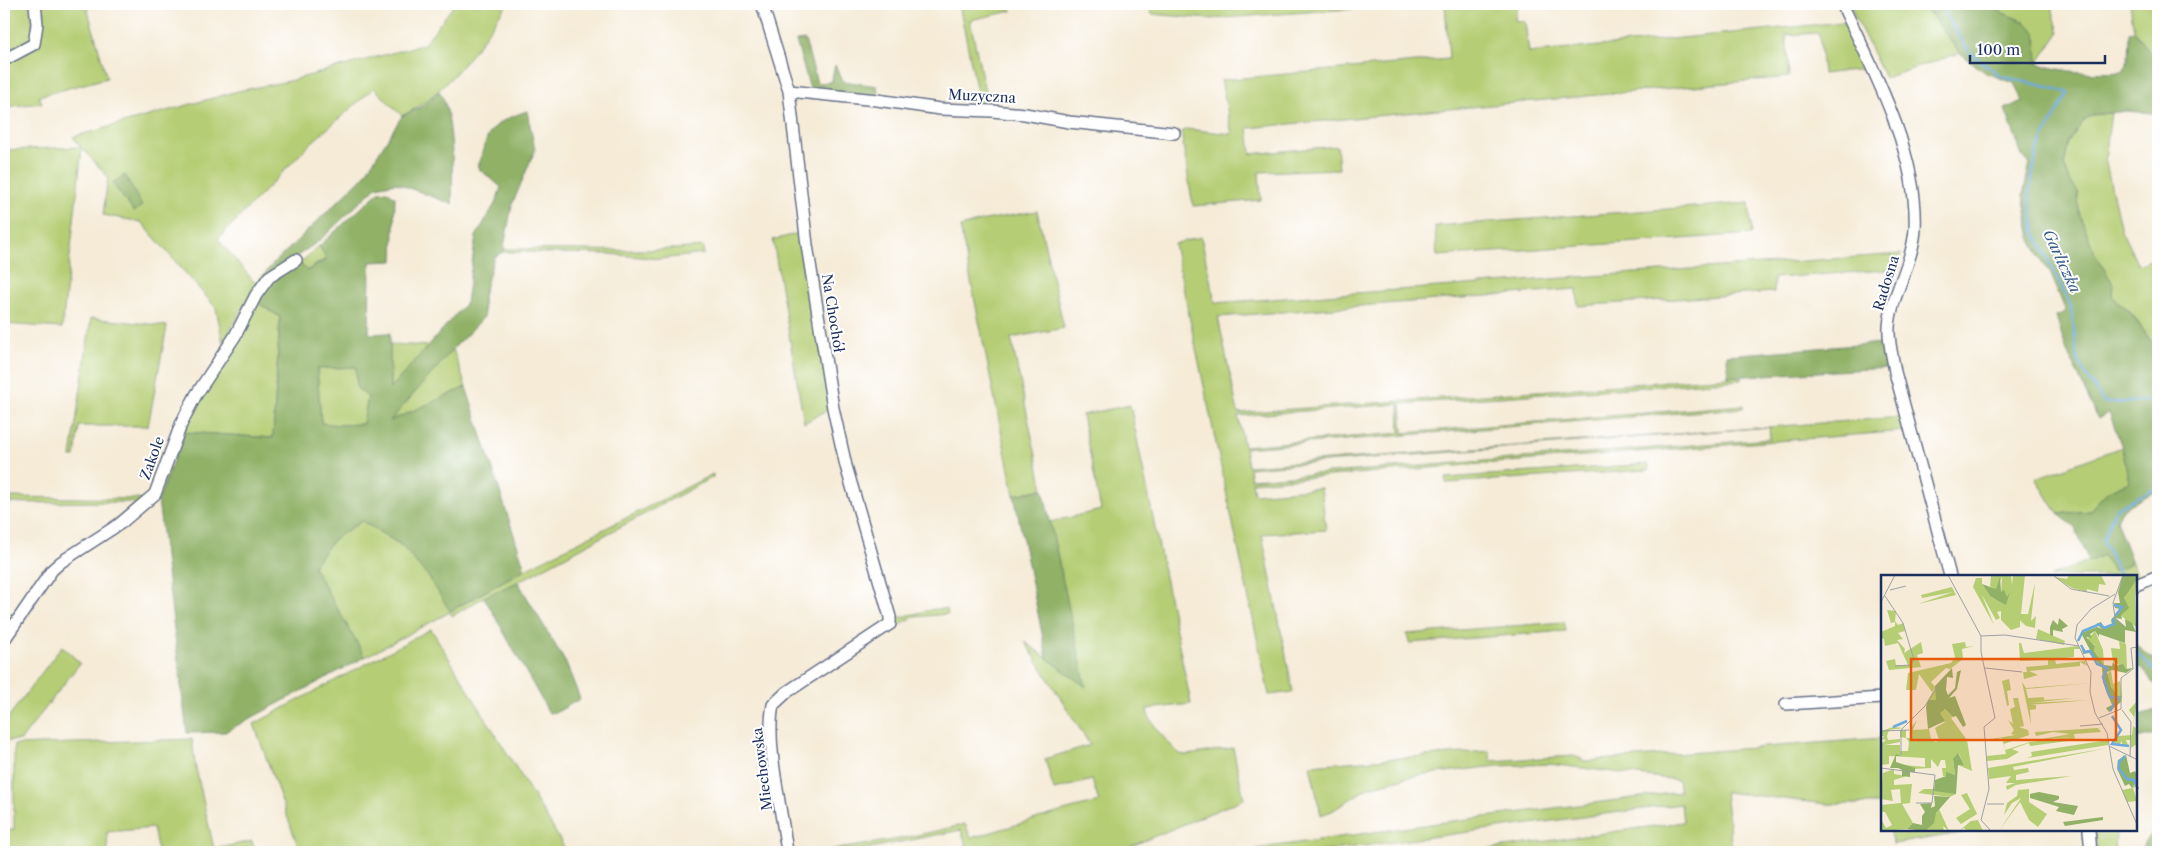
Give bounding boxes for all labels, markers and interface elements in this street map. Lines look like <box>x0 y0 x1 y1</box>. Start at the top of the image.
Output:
scale bar <box>1970 32 2104 64</box>
text: 100 m <box>1977 40 2020 59</box>
street label: Muzyczna <box>948 85 1017 107</box>
water label: Garliczka <box>2039 226 2085 296</box>
street label: Radosna <box>1869 253 1903 313</box>
street label: Na Chochół <box>818 272 848 354</box>
street label: Zakole <box>136 434 168 482</box>
inset map <box>1881 575 2137 831</box>
street label: Miechowska <box>748 726 776 811</box>

